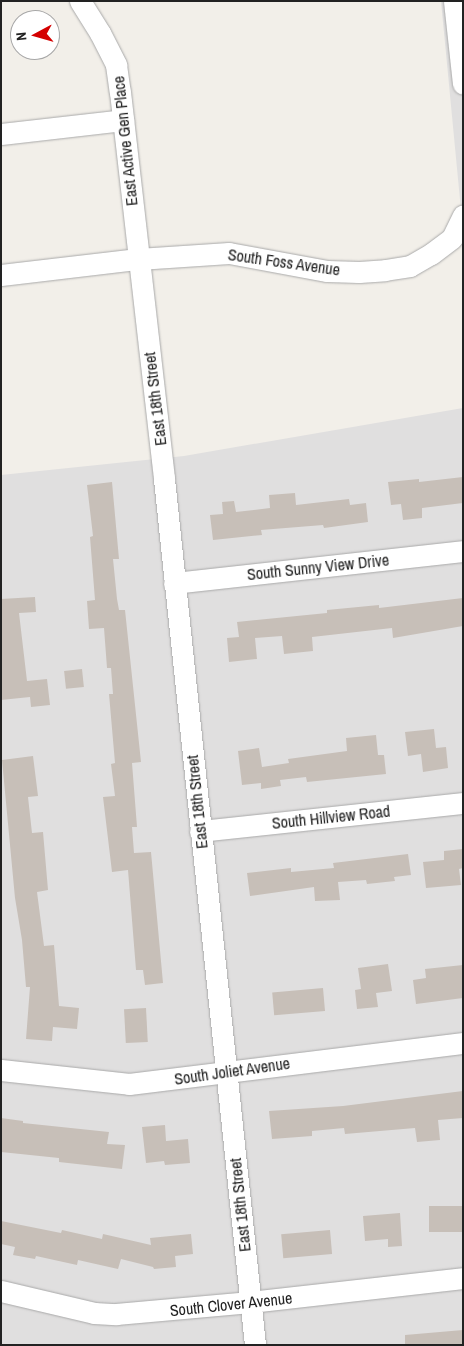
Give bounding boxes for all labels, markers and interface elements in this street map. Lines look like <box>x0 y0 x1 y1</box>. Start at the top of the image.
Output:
north arrow <box>10 10 60 60</box>
text: N <box>12 31 30 42</box>
street label: East Active Gen Place <box>109 75 141 207</box>
street label: South Foss Avenue <box>226 245 342 279</box>
street label: East 18th Street <box>140 351 170 447</box>
street label: South Sunny View Drive <box>246 550 390 584</box>
street label: East 18th Street <box>183 754 211 850</box>
street label: South Hillview Road <box>271 801 391 833</box>
street label: South Joliet Avenue <box>173 1053 291 1089</box>
street label: East 18th Street <box>226 1157 254 1253</box>
street label: South Clover Avenue <box>168 1288 294 1320</box>

